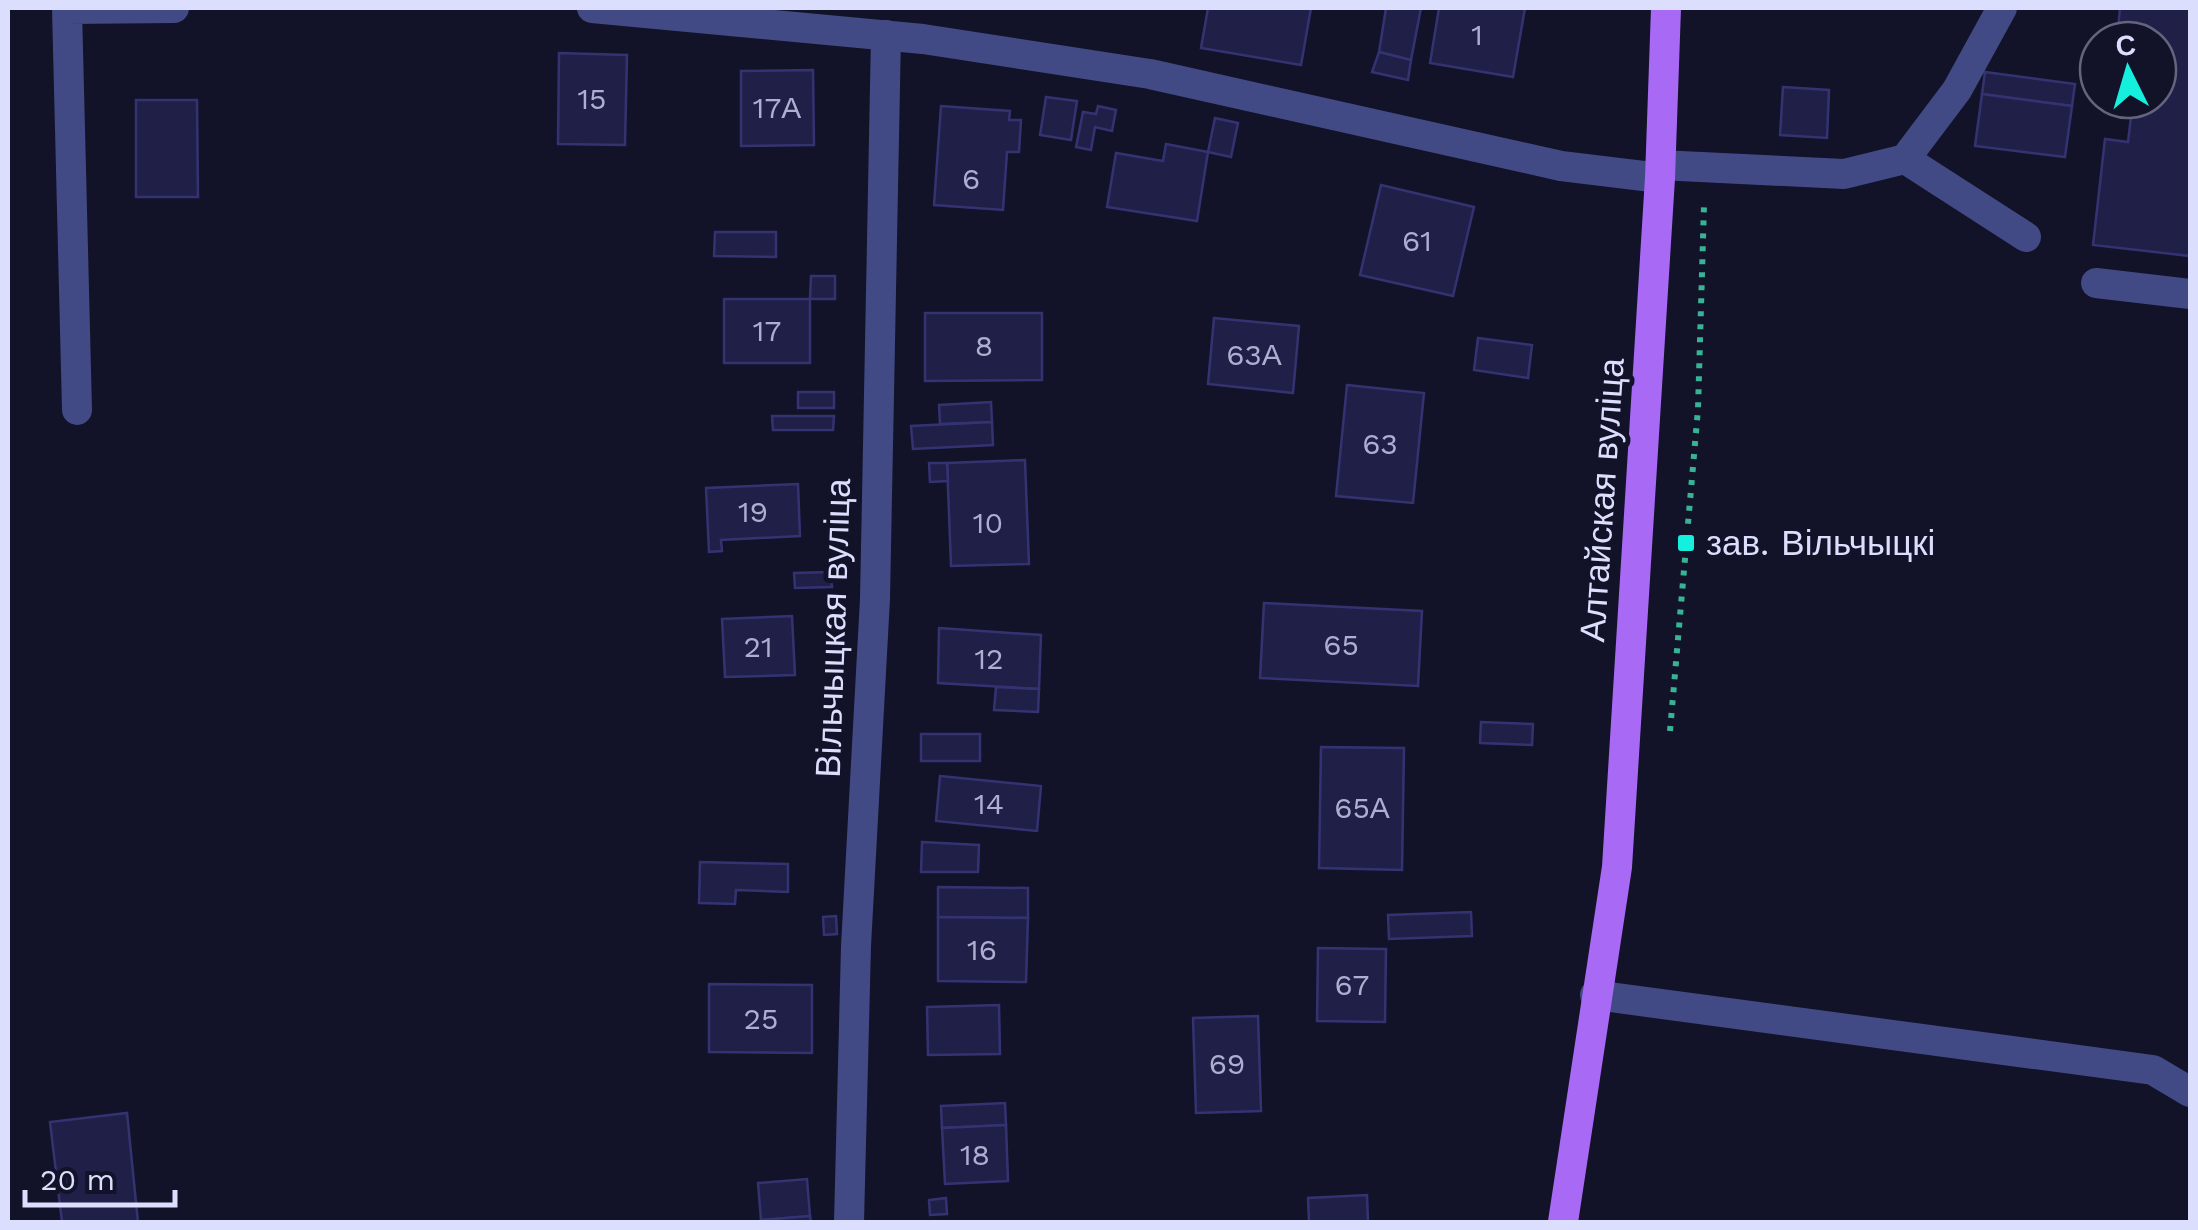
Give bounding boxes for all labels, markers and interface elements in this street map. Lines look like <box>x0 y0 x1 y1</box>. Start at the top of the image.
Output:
house number: 1 <box>1471 17 1483 52</box>
north arrow <box>2078 20 2178 120</box>
text: С <box>2114 28 2137 63</box>
house number: 15 <box>577 81 607 116</box>
house number: 17А <box>753 90 801 125</box>
house number: 6 <box>962 161 980 196</box>
house number: 61 <box>1402 223 1432 258</box>
house number: 17 <box>753 313 781 348</box>
house number: 8 <box>975 328 993 363</box>
house number: 63А <box>1226 337 1282 372</box>
street label: Алтайская вуліца <box>1571 356 1633 643</box>
house number: 63 <box>1362 426 1398 461</box>
street label: Вільчыцкая вуліца <box>807 477 859 778</box>
house number: 19 <box>738 494 768 529</box>
house number: 10 <box>973 505 1003 540</box>
place label: зав. Вільчыцкі <box>1706 522 1935 564</box>
marker: зав. Вільчыцкі <box>1675 532 1697 554</box>
house number: 65 <box>1323 627 1359 662</box>
house number: 21 <box>743 629 773 664</box>
house number: 12 <box>974 641 1004 676</box>
house number: 14 <box>974 786 1004 821</box>
house number: 65А <box>1334 790 1390 825</box>
house number: 16 <box>967 932 997 967</box>
house number: 67 <box>1335 967 1369 1002</box>
house number: 25 <box>744 1001 778 1036</box>
house number: 69 <box>1209 1046 1245 1081</box>
house number: 18 <box>960 1137 990 1172</box>
scale bar <box>25 1145 175 1207</box>
text: 20 m <box>40 1162 115 1197</box>

